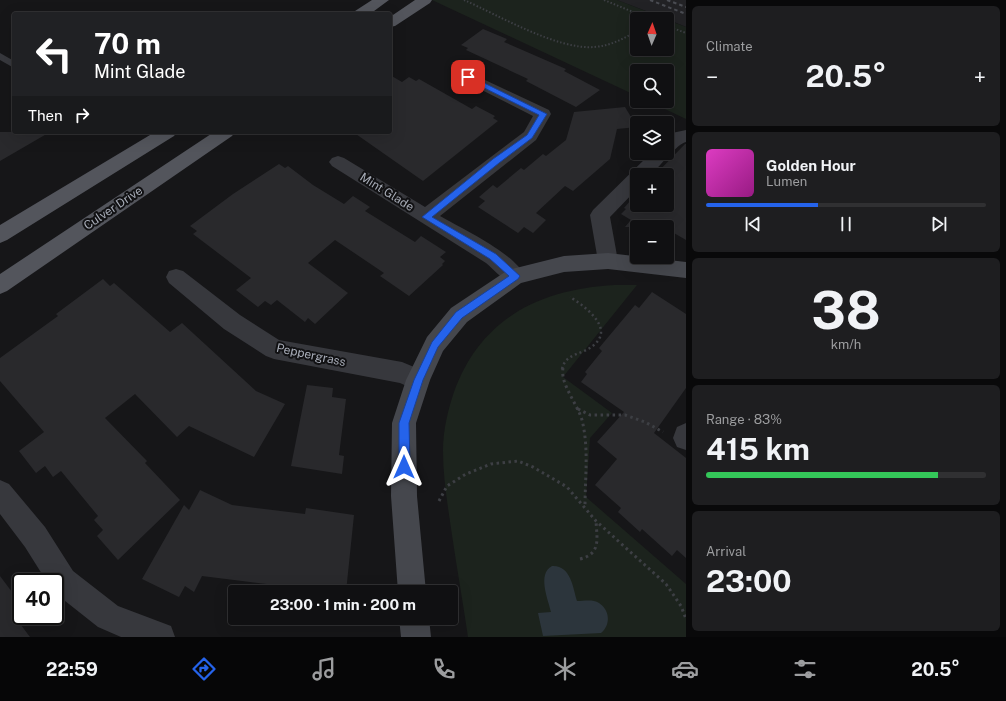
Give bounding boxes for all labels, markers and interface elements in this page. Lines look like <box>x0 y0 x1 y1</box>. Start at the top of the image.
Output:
north arrow <box>630 12 674 56</box>
map controls <box>630 12 674 264</box>
text: 70 m <box>94 27 161 60</box>
icon: left <box>28 28 80 80</box>
text: Climate <box>706 39 753 54</box>
text: 20.5° <box>806 58 886 94</box>
pin <box>451 60 485 94</box>
text: Mint Glade <box>94 61 185 82</box>
button: search <box>630 64 674 108</box>
text: − <box>706 64 718 90</box>
text: + <box>974 64 986 90</box>
icon: arrive <box>457 66 479 88</box>
icon: right <box>71 104 93 126</box>
text: Then <box>28 107 63 124</box>
button: layers <box>630 116 674 160</box>
text: Golden Hour <box>766 157 856 174</box>
button: + <box>630 168 674 212</box>
street label: Mint Glade <box>357 170 417 214</box>
text: Lumen <box>766 174 807 189</box>
street label: Culver Drive <box>81 183 145 233</box>
icon: previous <box>742 213 764 235</box>
icon: pause <box>835 213 857 235</box>
icon: next <box>928 213 950 235</box>
button: − <box>630 220 674 264</box>
text: 38 <box>811 280 881 341</box>
text: km/h <box>831 337 861 352</box>
street label: Peppergrass <box>275 341 347 369</box>
text: Range · 83% <box>706 412 782 427</box>
text: 415 km <box>706 431 810 467</box>
position arrow <box>383 446 425 488</box>
text: Arrival <box>706 544 746 559</box>
text: 23:00 <box>706 563 792 599</box>
speed limit sign: 40 <box>12 573 64 625</box>
text: 23:00 · 1 min · 200 m <box>270 596 416 613</box>
icon: directions <box>190 655 218 683</box>
icon: music <box>310 655 338 683</box>
icon: phone <box>430 655 458 683</box>
icon: climate <box>551 655 579 683</box>
icon: car <box>671 655 699 683</box>
icon: filters <box>791 655 819 683</box>
text: 22:59 <box>46 659 98 680</box>
text: 20.5° <box>911 659 960 680</box>

